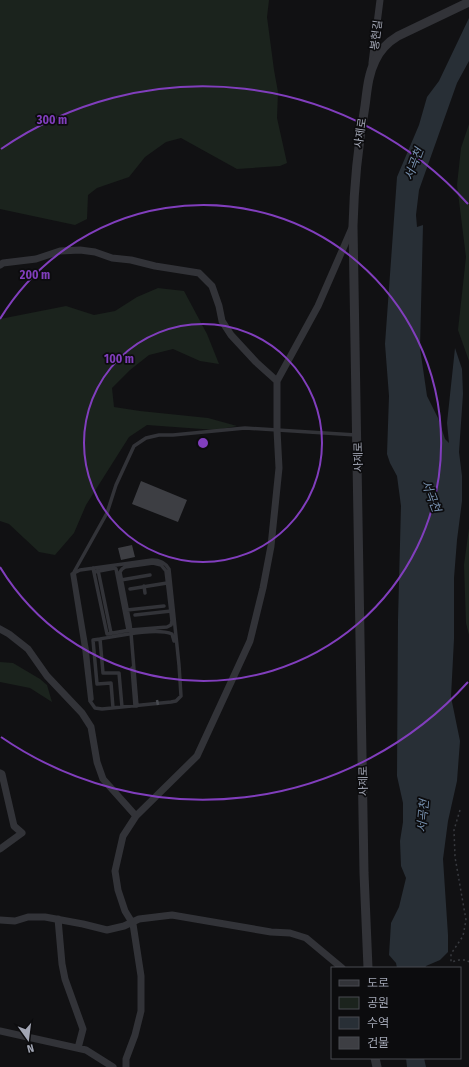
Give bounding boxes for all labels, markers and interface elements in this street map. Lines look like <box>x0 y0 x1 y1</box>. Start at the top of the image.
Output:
street label: 봉현길 <box>368 19 385 51</box>
text: 300 m <box>36 113 67 127</box>
street label: 사제로 <box>352 117 369 149</box>
water label: 서곡천 <box>402 144 427 182</box>
text: 200 m <box>19 268 50 282</box>
text: 100 m <box>104 352 134 366</box>
centre of rings <box>196 436 210 450</box>
street label: 사제로 <box>352 442 365 472</box>
water label: 서곡천 <box>419 478 444 516</box>
street label: 사제로 <box>357 766 370 796</box>
water label: 서곡천 <box>415 797 432 833</box>
legend <box>331 967 461 1059</box>
text: 도로 <box>367 976 389 990</box>
text: 공원 <box>367 996 389 1010</box>
text: 수역 <box>367 1016 389 1030</box>
north arrow <box>8 1019 48 1059</box>
text: 건물 <box>367 1036 389 1050</box>
text: N <box>26 1041 35 1055</box>

